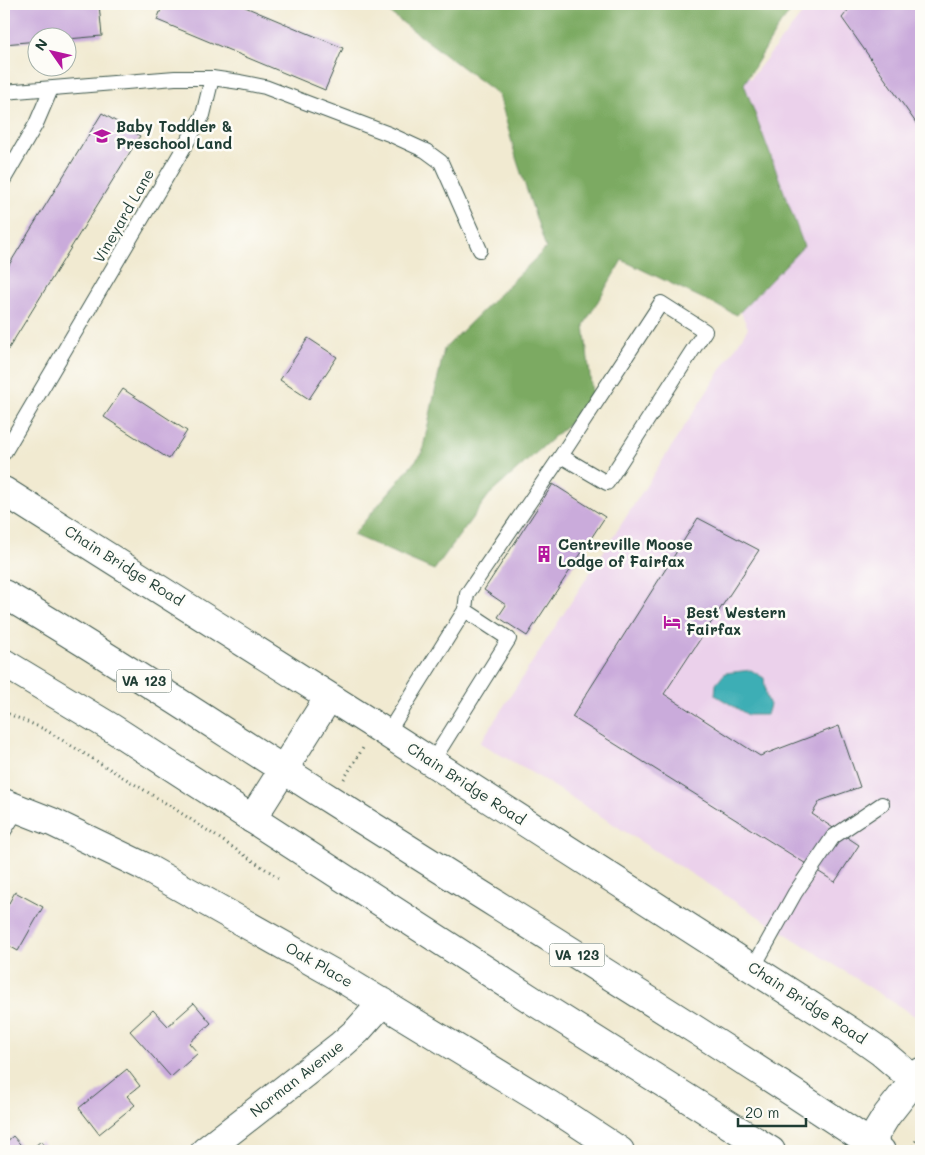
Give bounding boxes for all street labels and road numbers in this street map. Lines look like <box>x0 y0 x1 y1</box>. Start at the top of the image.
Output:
street label: Vineyard Lane <box>88 165 158 266</box>
street label: Chain Bridge Road <box>61 520 188 610</box>
road number: VA 123 <box>116 669 172 692</box>
street label: Chain Bridge Road <box>404 737 530 829</box>
street label: Oak Place <box>282 937 357 991</box>
road number: VA 123 <box>550 944 604 966</box>
street label: Chain Bridge Road <box>745 956 871 1048</box>
street label: Norman Avenue <box>245 1035 347 1121</box>

